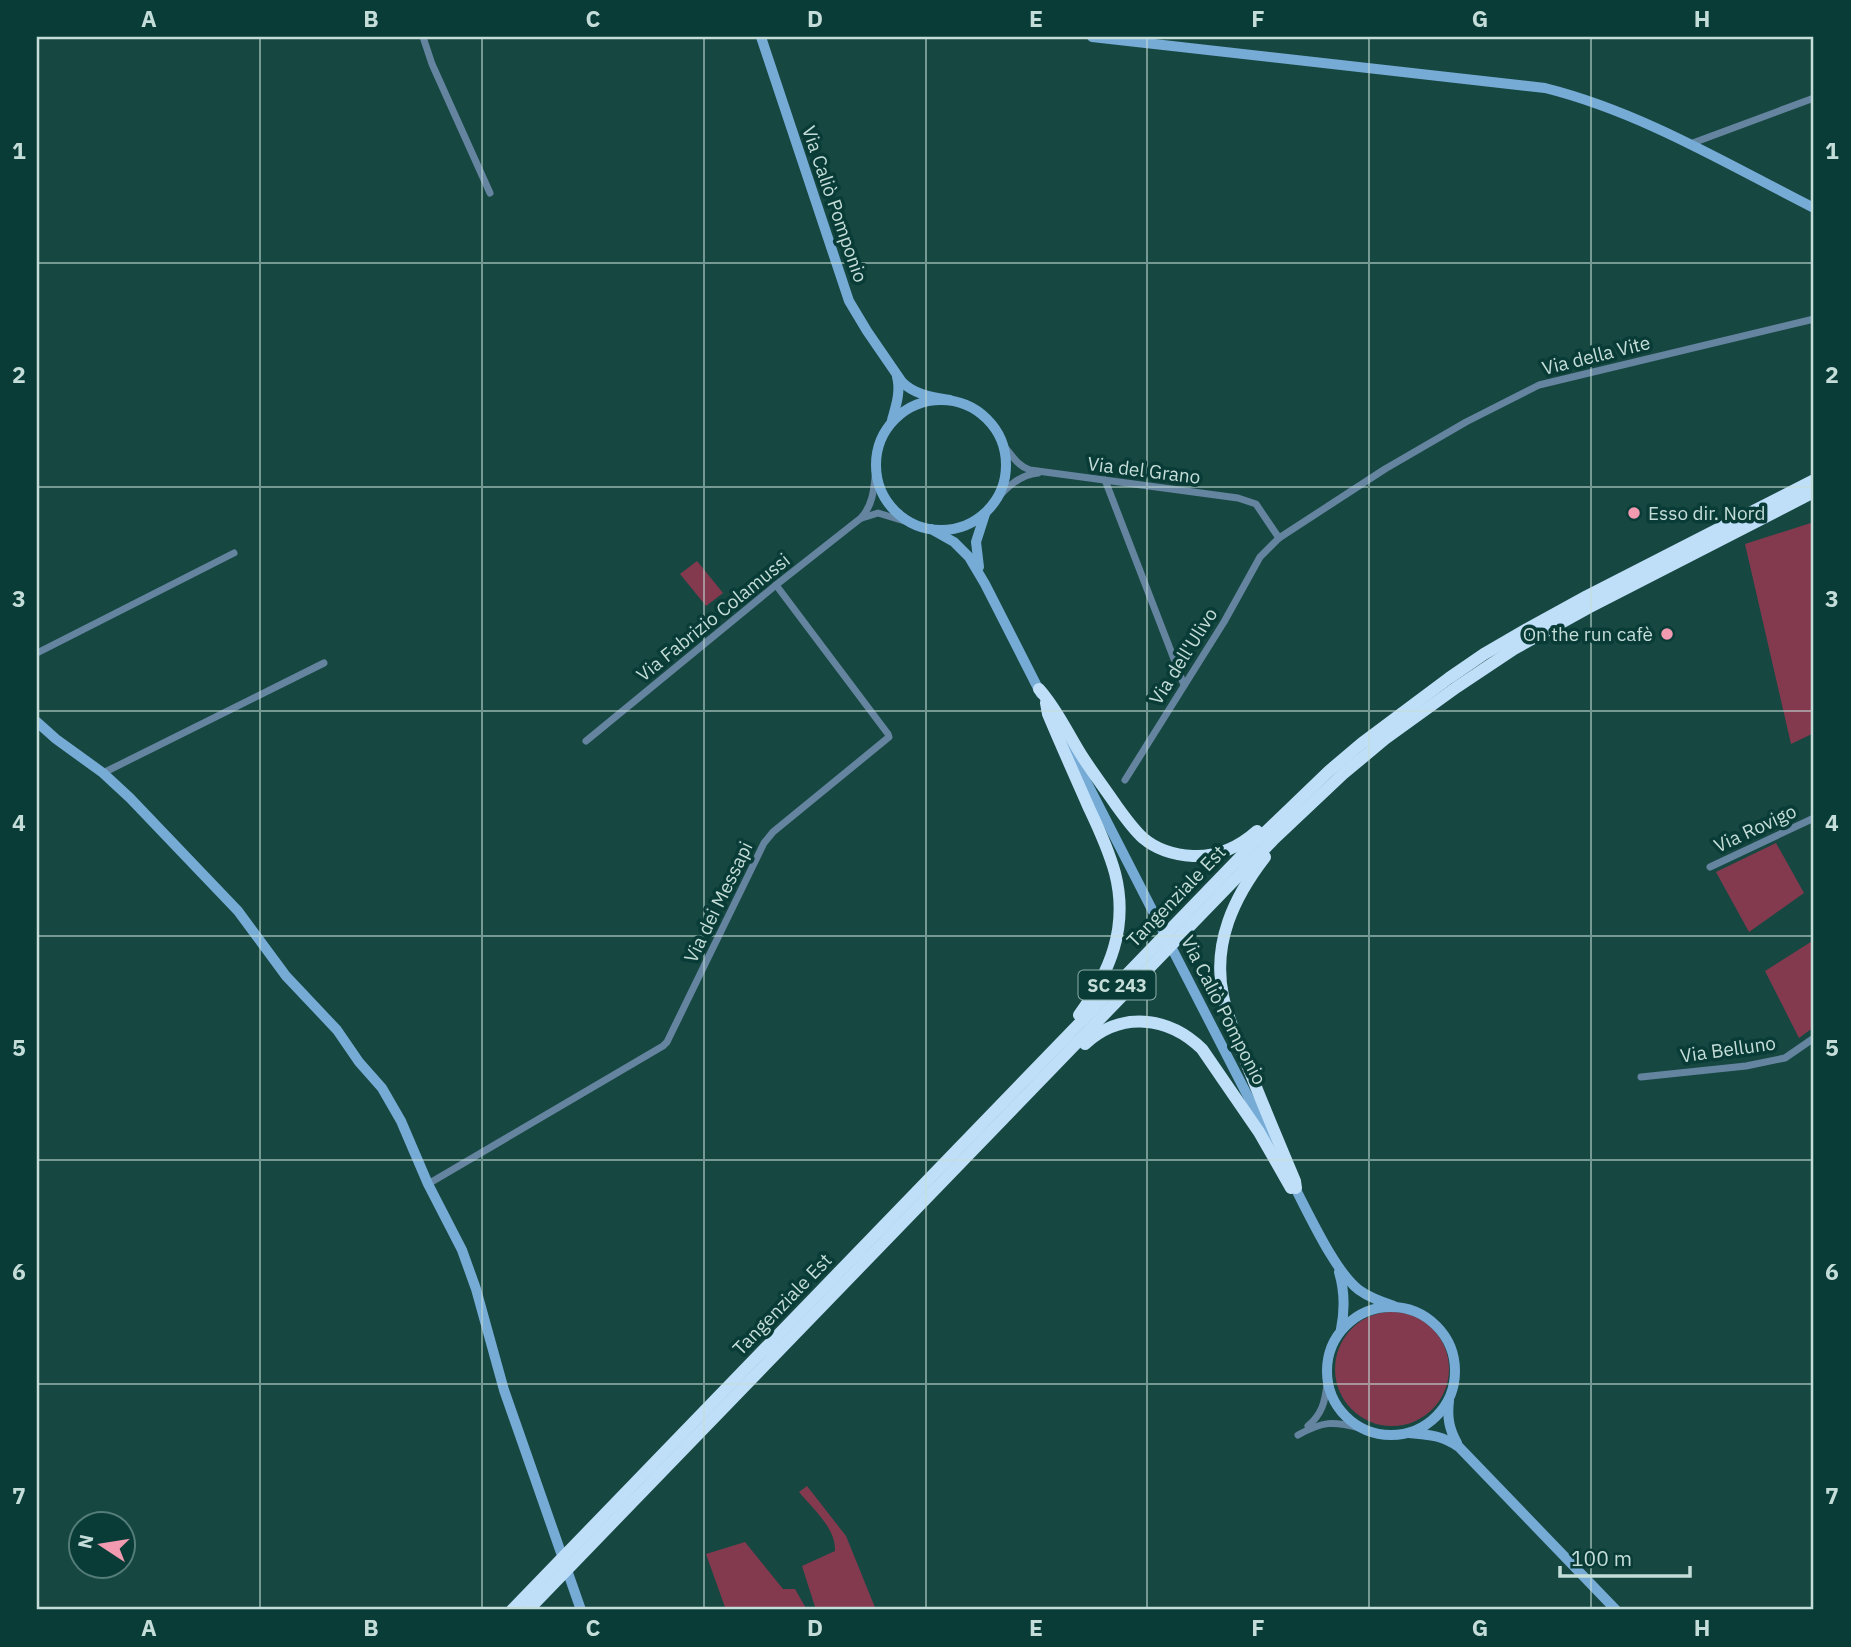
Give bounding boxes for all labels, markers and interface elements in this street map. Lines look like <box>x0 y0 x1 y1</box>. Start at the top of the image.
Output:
text: A <box>141 3 157 33</box>
text: B <box>363 3 379 33</box>
text: C <box>586 3 601 33</box>
text: D <box>807 3 823 33</box>
text: E <box>1029 3 1043 33</box>
text: F <box>1251 3 1265 33</box>
text: G <box>1472 3 1488 33</box>
text: H <box>1694 3 1710 33</box>
street label: Via Caliò Pomponio <box>797 122 873 286</box>
text: 1 <box>12 135 26 165</box>
text: 1 <box>1825 135 1839 165</box>
street label: Via della Vite <box>1539 330 1653 380</box>
text: 2 <box>12 359 26 389</box>
text: 2 <box>1825 359 1839 389</box>
street label: Via del Grano <box>1086 451 1202 489</box>
place label: Esso dir. Nord <box>1648 501 1765 525</box>
marker: Esso dir. Nord <box>1626 505 1642 521</box>
street label: Via Fabrizio Colamussi <box>631 548 795 686</box>
text: 3 <box>12 583 26 613</box>
text: 3 <box>1825 583 1839 613</box>
street label: Via dell'Ulivo <box>1144 603 1222 709</box>
place label: On the run cafè <box>1523 622 1653 646</box>
marker: On the run cafè <box>1659 626 1675 642</box>
street label: Via Rovigo <box>1710 799 1800 857</box>
text: 4 <box>12 807 26 837</box>
text: 4 <box>1825 807 1839 837</box>
street label: Via dei Messapi <box>678 838 758 966</box>
street label: Tangenziale Est <box>1121 840 1231 952</box>
street label: Via Caliò Pomponio <box>1176 931 1272 1089</box>
road number: SC 243 <box>1078 970 1156 1000</box>
street label: Via Belluno <box>1679 1030 1777 1068</box>
text: 5 <box>12 1032 26 1062</box>
text: 5 <box>1825 1032 1839 1062</box>
street label: Tangenziale Est <box>727 1248 837 1360</box>
text: 6 <box>12 1256 26 1286</box>
text: 6 <box>1825 1256 1839 1286</box>
text: 7 <box>12 1480 26 1510</box>
text: 7 <box>1825 1480 1839 1510</box>
north arrow <box>66 1510 136 1580</box>
text: N <box>72 1532 99 1551</box>
scale bar <box>1560 1535 1690 1579</box>
text: 100 m <box>1571 1544 1632 1572</box>
text: A <box>141 1612 157 1642</box>
text: B <box>363 1612 379 1642</box>
text: C <box>586 1612 601 1642</box>
text: D <box>807 1612 823 1642</box>
text: E <box>1029 1612 1043 1642</box>
text: F <box>1251 1612 1265 1642</box>
text: G <box>1472 1612 1488 1642</box>
text: H <box>1694 1612 1710 1642</box>

